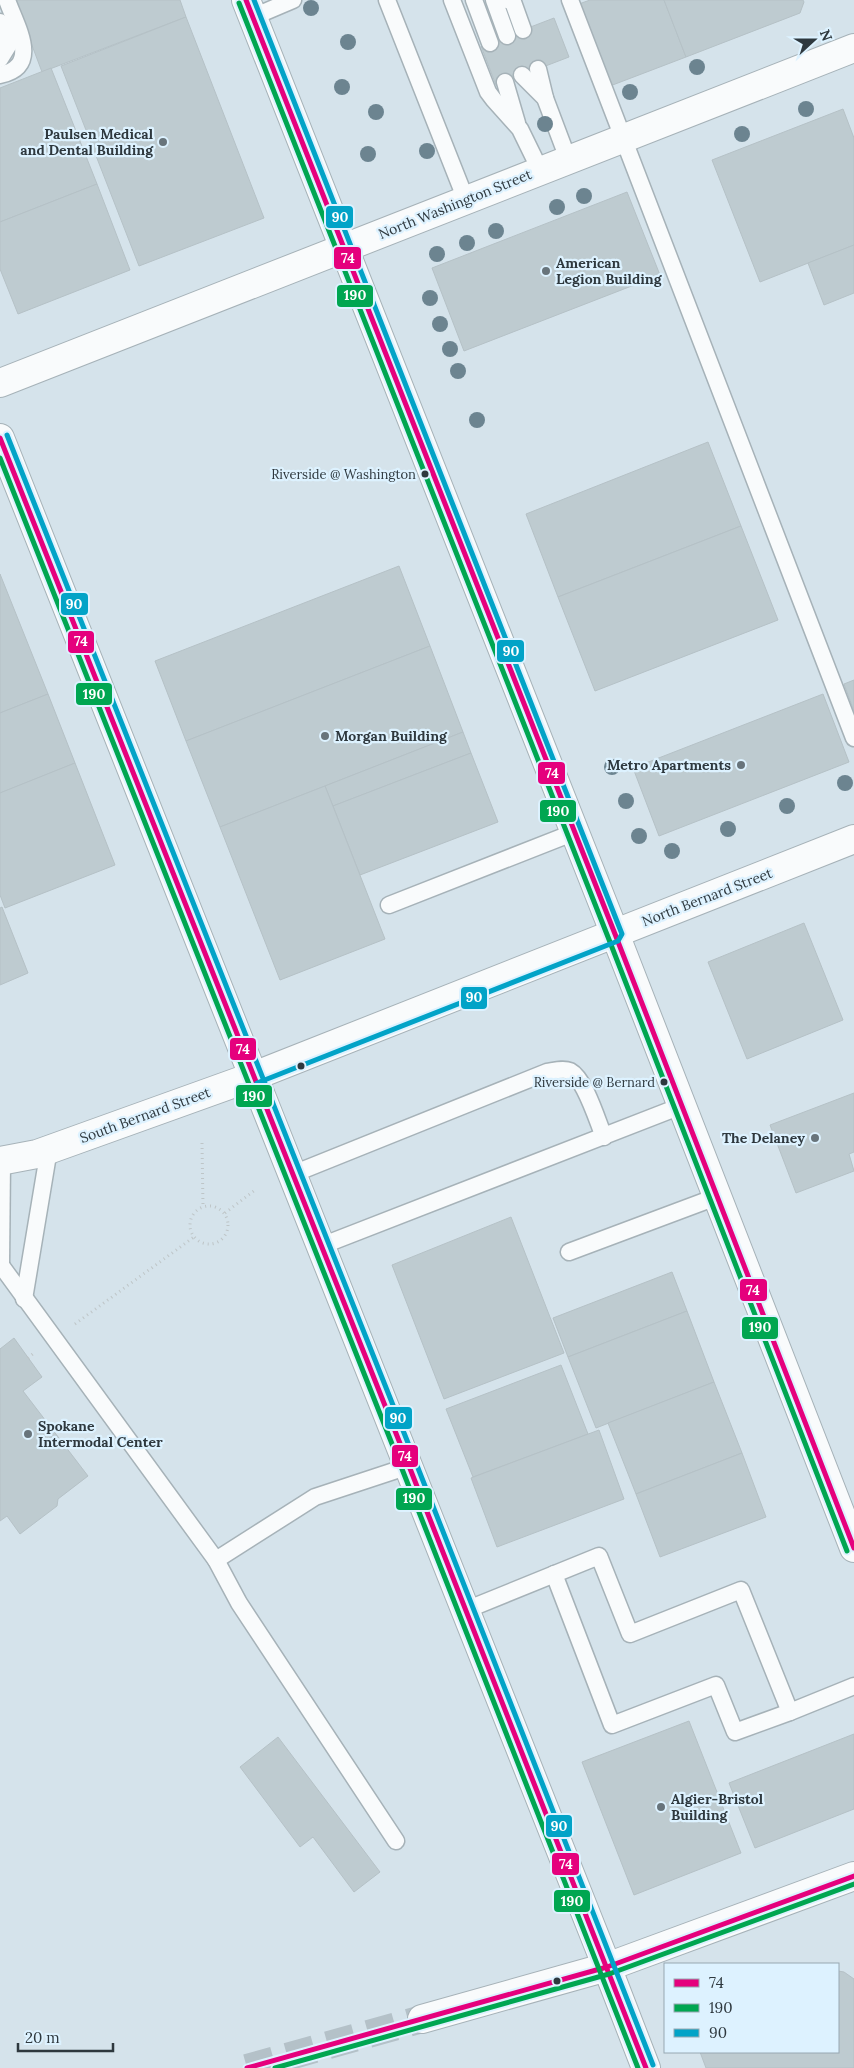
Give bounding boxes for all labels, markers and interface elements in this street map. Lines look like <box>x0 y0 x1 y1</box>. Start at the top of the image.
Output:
north arrow <box>789 15 839 65</box>
text: N <box>816 27 837 44</box>
place label: Paulsen Medical and Dental Building <box>20 125 154 159</box>
marker: Paulsen Medical and Dental Building <box>157 136 169 148</box>
street label: North Washington Street <box>376 165 535 243</box>
line badge: 90 <box>325 205 354 229</box>
text: 90 <box>332 208 349 226</box>
line badge: 74 <box>333 246 362 270</box>
text: 74 <box>341 249 355 267</box>
place label: American Legion Building <box>556 254 663 288</box>
marker: American Legion Building <box>540 265 552 277</box>
line badge: 190 <box>336 284 374 308</box>
text: 190 <box>344 286 366 304</box>
place label: Riverside @ Washington <box>271 466 416 483</box>
marker: Riverside @ Washington <box>420 469 430 479</box>
line badge: 90 <box>60 592 89 616</box>
text: 90 <box>66 595 83 613</box>
line badge: 74 <box>67 630 95 654</box>
text: 74 <box>74 632 88 650</box>
line badge: 90 <box>496 639 525 663</box>
text: 90 <box>503 642 520 660</box>
line badge: 190 <box>75 682 113 706</box>
text: 190 <box>83 685 105 703</box>
place label: Morgan Building <box>335 727 448 745</box>
marker: Morgan Building <box>319 730 331 742</box>
place label: Metro Apartments <box>607 756 731 774</box>
marker: Metro Apartments <box>735 759 747 771</box>
line badge: 74 <box>537 761 566 785</box>
text: 74 <box>545 764 559 782</box>
line badge: 190 <box>539 799 577 823</box>
text: 190 <box>547 802 569 820</box>
street label: North Bernard Street <box>639 864 775 930</box>
line badge: 90 <box>460 986 488 1010</box>
text: 90 <box>466 988 483 1006</box>
line badge: 74 <box>229 1037 257 1061</box>
text: 74 <box>236 1040 250 1058</box>
unlabelled marker <box>296 1061 306 1071</box>
place label: Riverside @ Bernard <box>534 1074 655 1091</box>
marker: Riverside @ Bernard <box>659 1077 669 1087</box>
street label: South Bernard Street <box>77 1083 213 1147</box>
line badge: 190 <box>235 1084 273 1108</box>
text: 190 <box>243 1087 265 1105</box>
place label: The Delaney <box>722 1129 805 1147</box>
marker: The Delaney <box>809 1132 821 1144</box>
line badge: 74 <box>739 1278 768 1302</box>
text: 74 <box>746 1281 760 1299</box>
line badge: 190 <box>741 1316 779 1340</box>
text: 190 <box>749 1318 771 1336</box>
line badge: 90 <box>384 1406 413 1430</box>
text: 90 <box>390 1409 407 1427</box>
place label: Spokane Intermodal Center <box>38 1417 163 1451</box>
marker: Spokane Intermodal Center <box>22 1428 34 1440</box>
line badge: 74 <box>391 1444 419 1468</box>
text: 74 <box>398 1447 412 1465</box>
line badge: 190 <box>395 1487 433 1511</box>
text: 190 <box>403 1489 425 1507</box>
place label: Algier-Bristol Building <box>671 1790 764 1824</box>
marker: Algier-Bristol Building <box>655 1801 667 1813</box>
line badge: 90 <box>545 1814 573 1838</box>
text: 90 <box>551 1817 568 1835</box>
line badge: 74 <box>551 1852 580 1876</box>
text: 74 <box>559 1855 573 1873</box>
line badge: 190 <box>553 1889 591 1913</box>
text: 190 <box>561 1892 583 1910</box>
legend <box>664 1963 839 2053</box>
text: 74 <box>709 1973 724 1992</box>
unlabelled marker <box>552 1976 562 1986</box>
text: 190 <box>709 1998 732 2017</box>
scale bar <box>18 2020 112 2052</box>
text: 90 <box>709 2023 727 2042</box>
text: 20 m <box>25 2028 60 2047</box>

